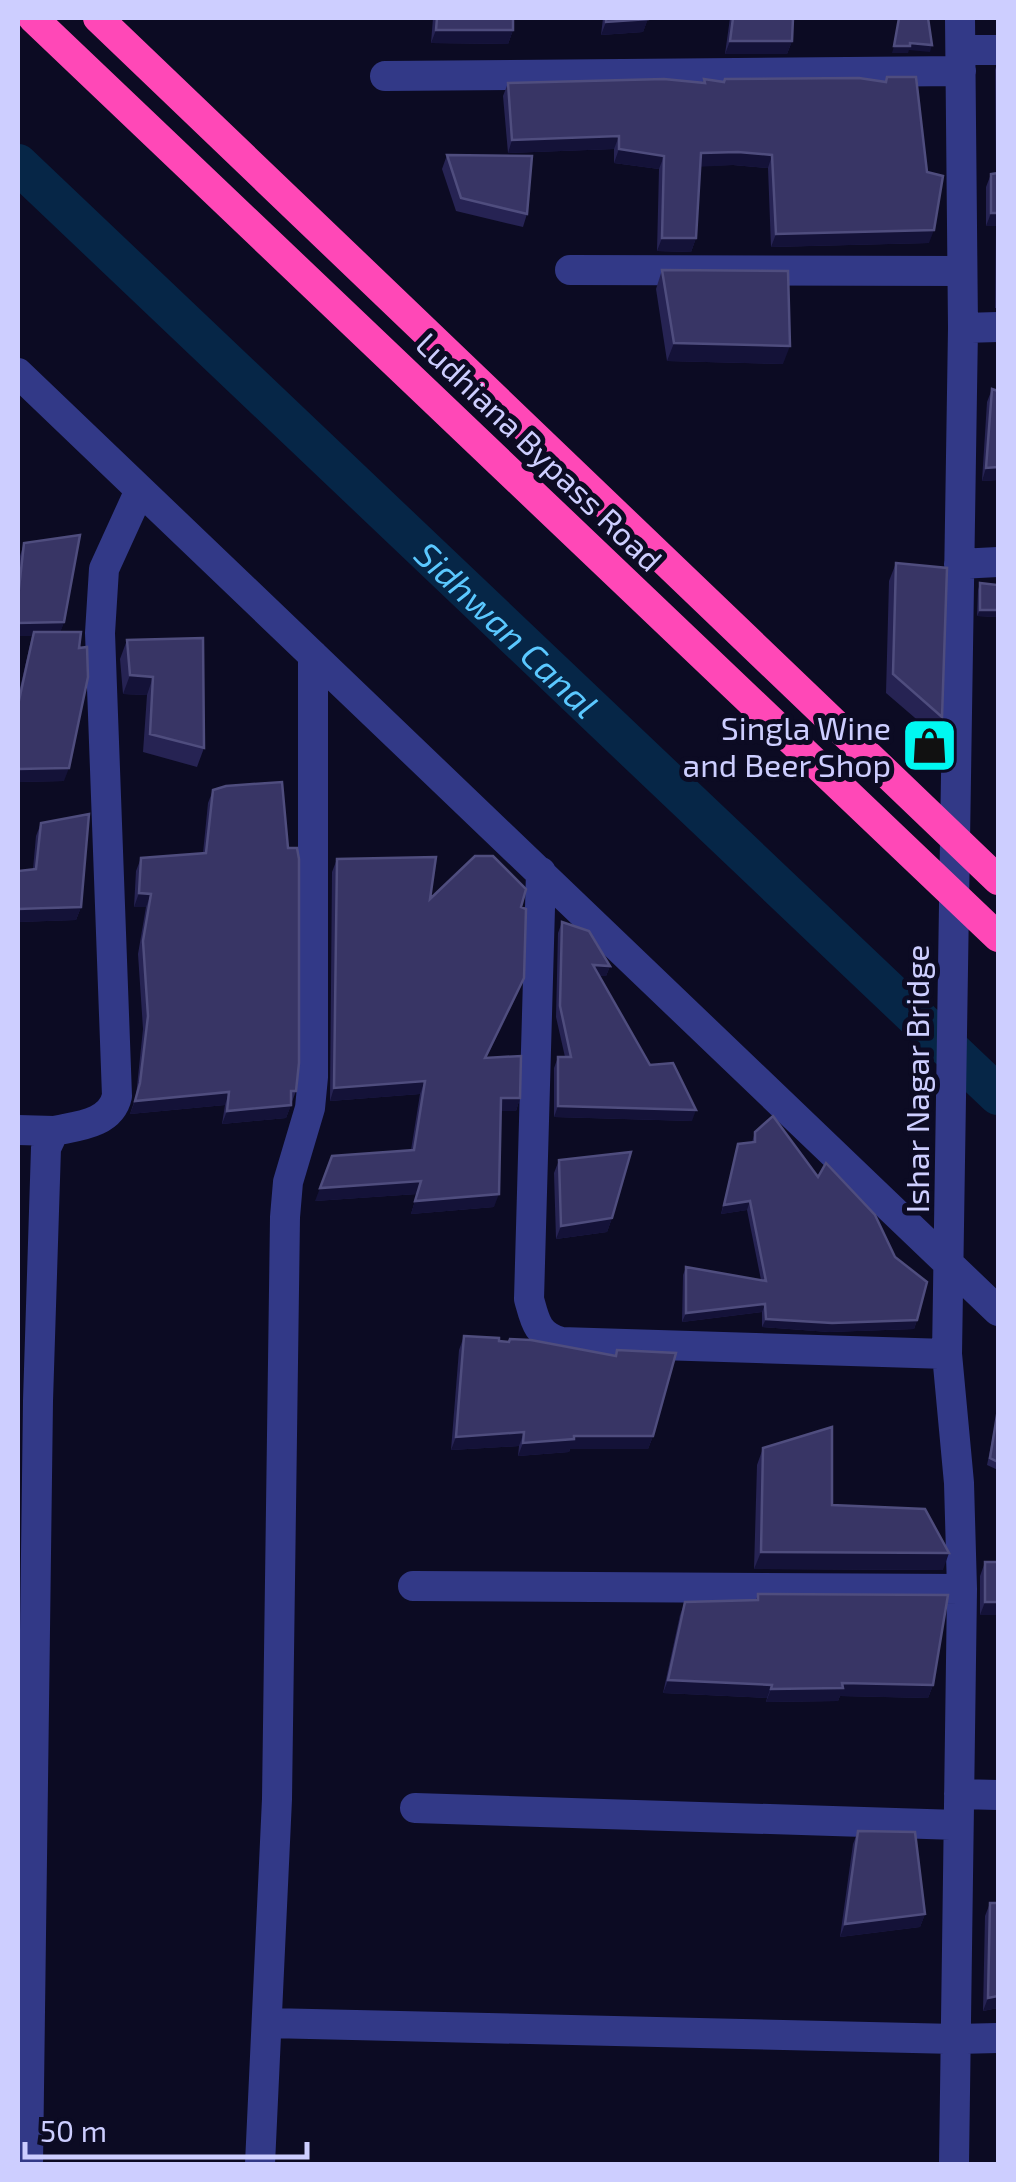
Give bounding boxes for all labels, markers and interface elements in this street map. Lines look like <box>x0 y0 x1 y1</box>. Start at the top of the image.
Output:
street label: Ludhiana Bypass Road <box>409 324 671 578</box>
water label: Sidhwan Canal <box>407 532 608 726</box>
place label: Singla Wine and Beer Shop <box>683 708 891 783</box>
shop icon: Singla Wine and Beer Shop <box>900 715 960 775</box>
street label: Ishar Nagar Bridge <box>897 945 935 1213</box>
scale bar <box>25 2097 308 2159</box>
text: 50 m <box>40 2112 107 2148</box>

